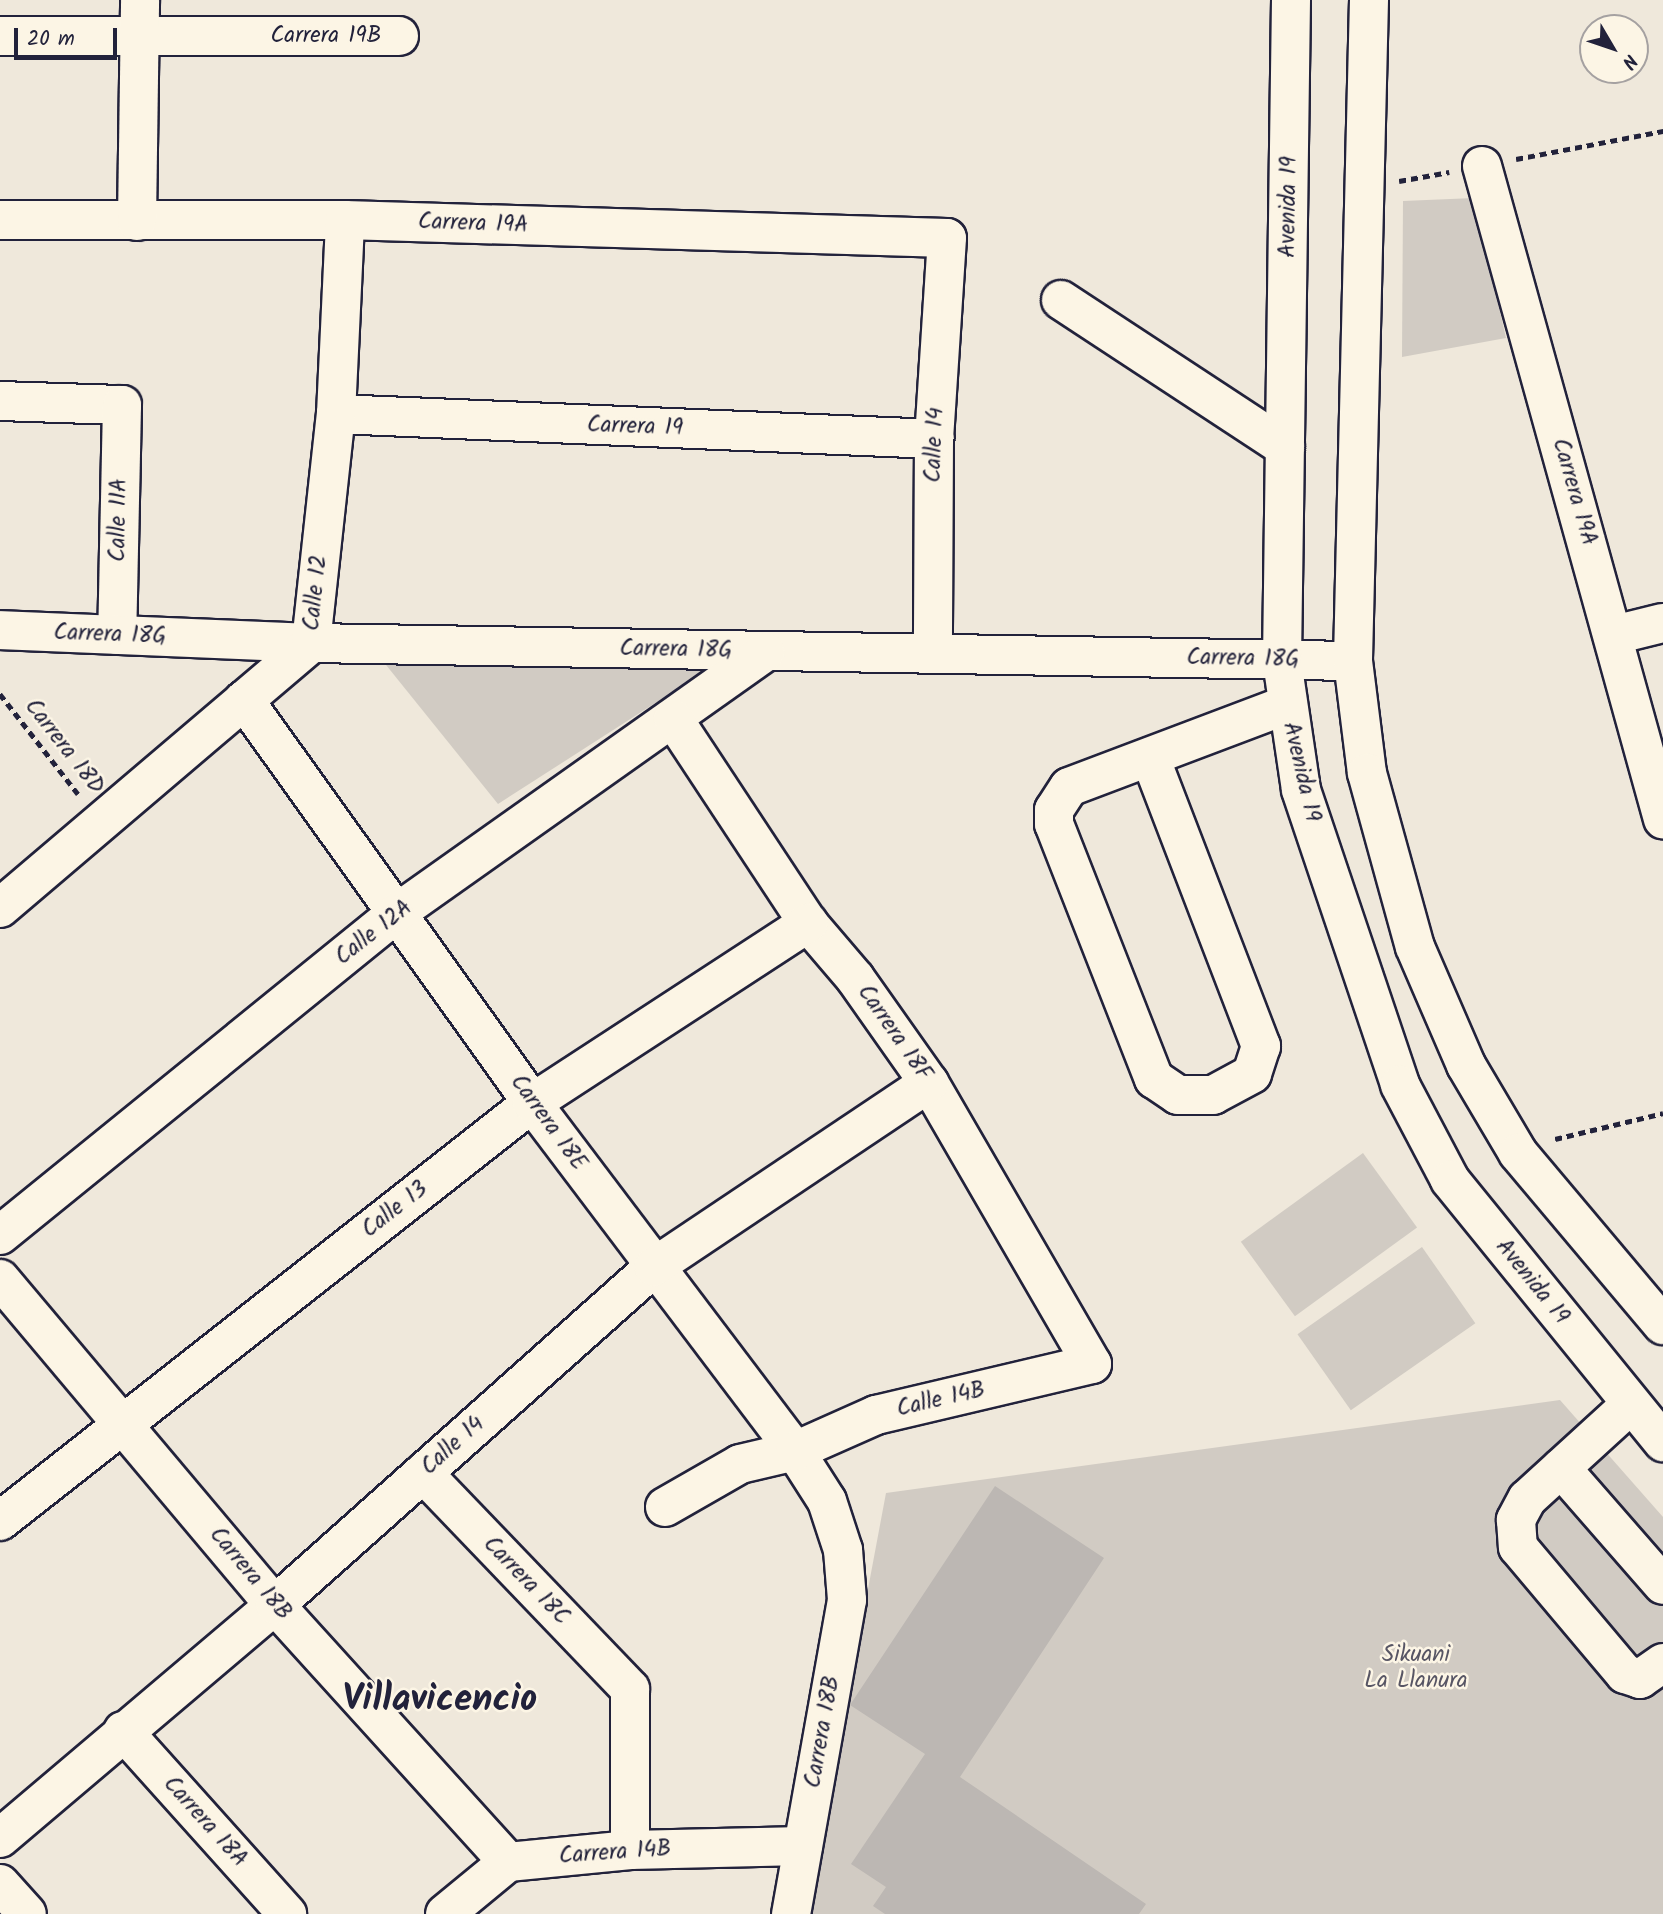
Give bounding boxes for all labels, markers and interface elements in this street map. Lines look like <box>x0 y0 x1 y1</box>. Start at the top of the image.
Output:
scale bar <box>18 14 121 58</box>
north arrow <box>1579 14 1649 84</box>
street label: Carrera 19B <box>271 22 381 50</box>
text: 20 m <box>27 23 75 56</box>
text: N <box>1613 47 1644 75</box>
street label: Avenida 19 <box>1274 156 1304 258</box>
street label: Carrera 19A <box>417 208 529 240</box>
street label: Calle 14 <box>920 407 950 483</box>
street label: Carrera 19 <box>586 412 684 442</box>
street label: Carrera 19A <box>1546 435 1602 549</box>
street label: Calle 11A <box>104 478 134 562</box>
street label: Calle 12 <box>298 554 334 632</box>
street label: Carrera 18G <box>53 619 167 651</box>
street label: Carrera 18G <box>619 635 733 665</box>
street label: Carrera 18G <box>1186 644 1300 674</box>
street label: Carrera 18D <box>18 694 110 800</box>
street label: Avenida 19 <box>1276 719 1326 825</box>
street label: Calle 12A <box>330 894 418 972</box>
street label: Carrera 18F <box>851 980 937 1086</box>
street label: Carrera 18E <box>504 1069 592 1177</box>
street label: Calle 13 <box>357 1176 433 1244</box>
street label: Avenida 19 <box>1489 1234 1575 1330</box>
street label: Calle 14B <box>894 1376 988 1424</box>
street label: Calle 14 <box>416 1411 490 1481</box>
street label: Carrera 18B <box>203 1522 297 1626</box>
street label: Carrera 18C <box>477 1531 575 1631</box>
park label: Sikuani La Llanura <box>1364 1641 1468 1695</box>
street label: Carrera 18B <box>800 1674 846 1790</box>
district label: Villavicencio <box>343 1679 537 1723</box>
street label: Carrera 18A <box>157 1771 253 1873</box>
street label: Carrera 14B <box>558 1835 672 1871</box>

